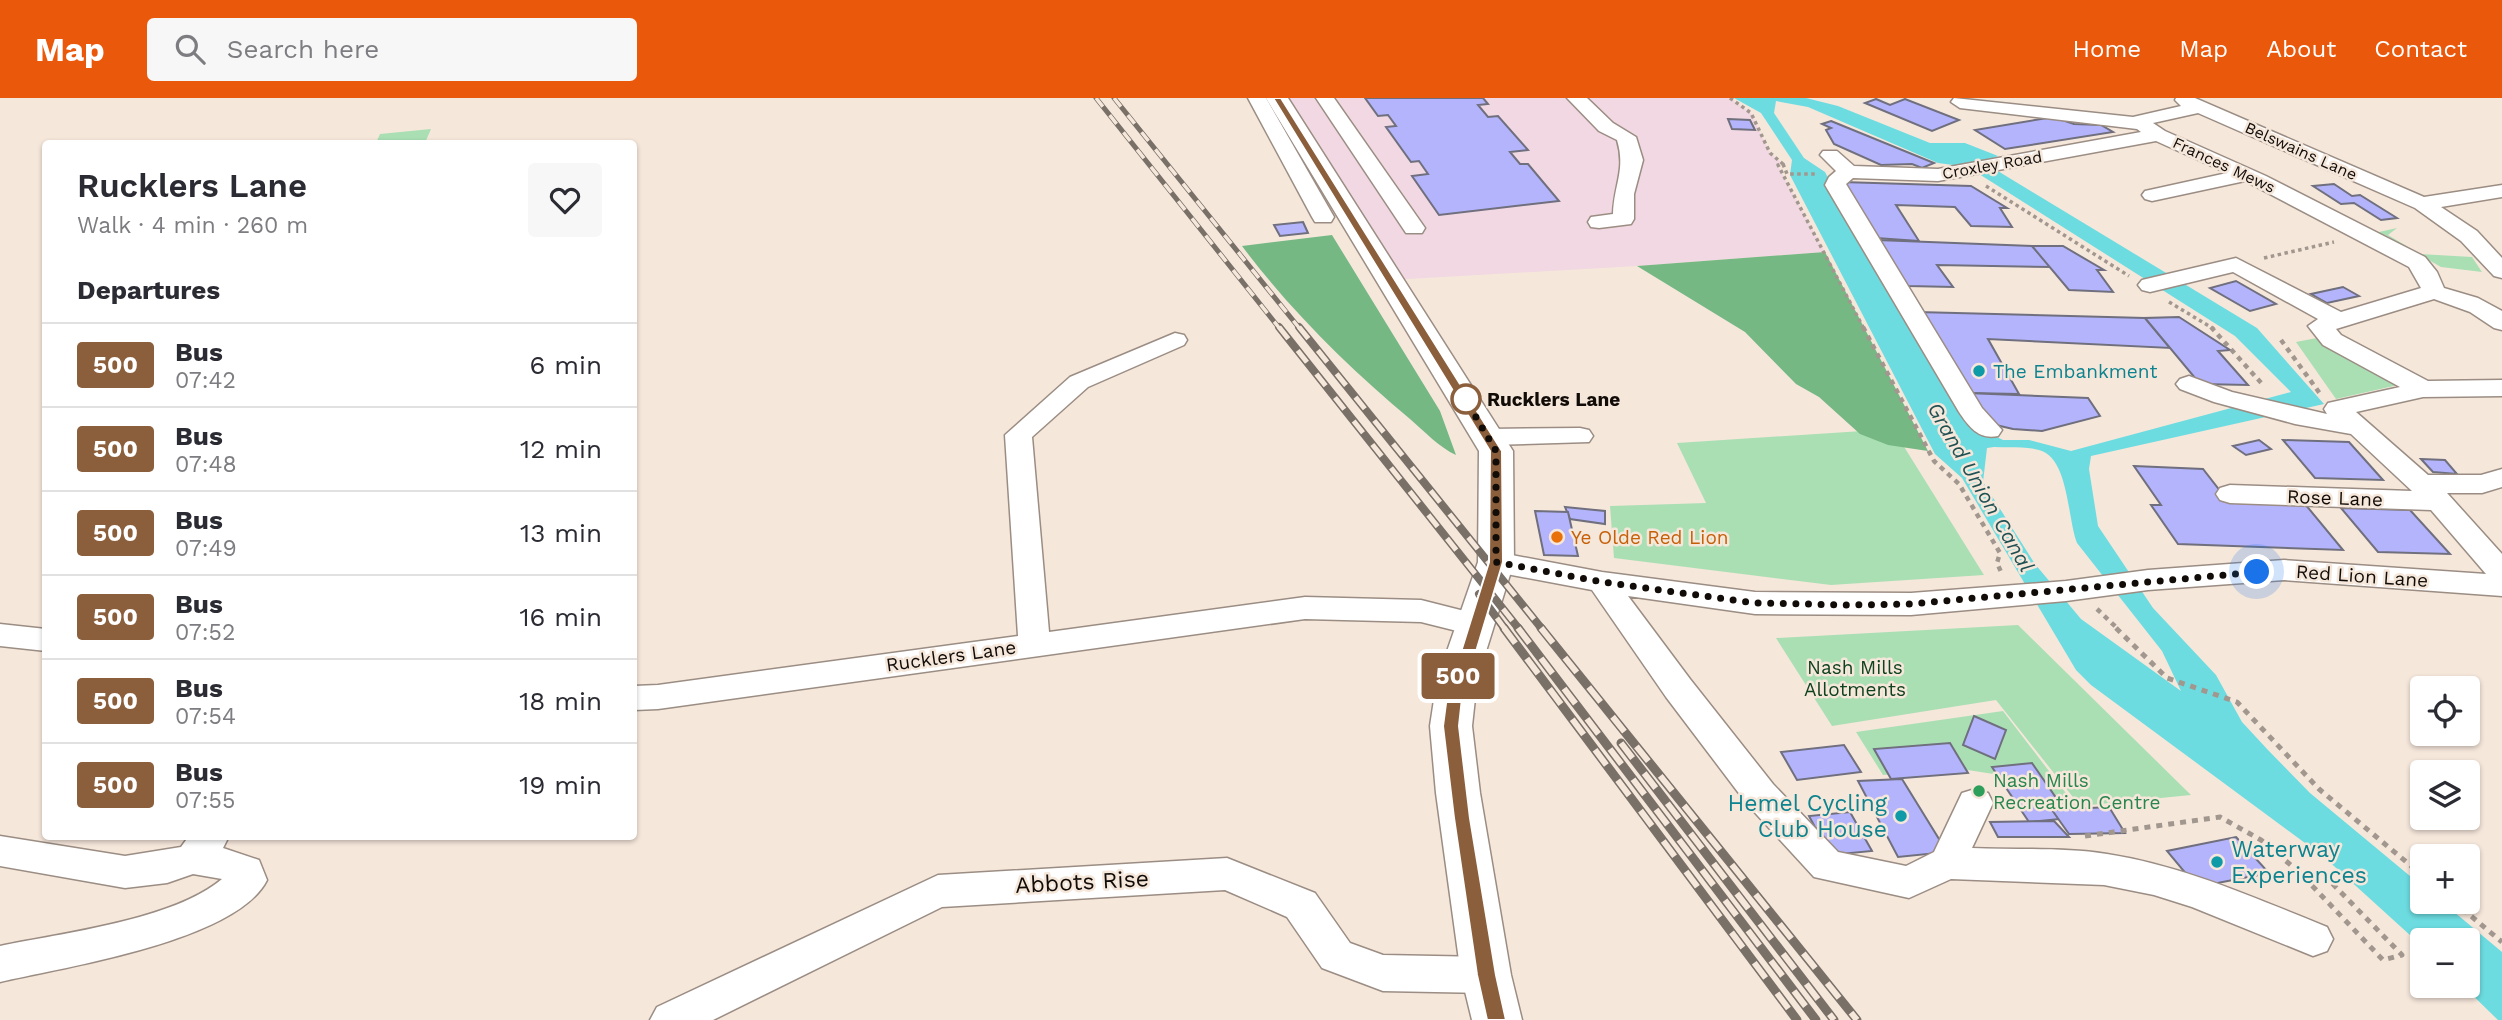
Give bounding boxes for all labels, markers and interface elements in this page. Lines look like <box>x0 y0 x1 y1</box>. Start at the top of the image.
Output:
search box <box>147 18 637 81</box>
text: Map <box>35 30 105 69</box>
icon: search <box>171 30 209 68</box>
text: Search here <box>227 34 379 64</box>
text: Home <box>2073 35 2141 63</box>
text: Map <box>2179 35 2228 63</box>
text: About <box>2266 35 2336 63</box>
text: Contact <box>2374 35 2467 63</box>
street label: Belswains Lane <box>2242 118 2360 184</box>
street label: Frances Mews <box>2170 133 2278 197</box>
street label: Croxley Road <box>1941 147 2043 183</box>
button: heart <box>528 163 602 237</box>
text: Rucklers Lane <box>77 166 307 205</box>
text: Walk · 4 min · 260 m <box>77 212 308 239</box>
text: Departures <box>77 275 220 305</box>
text: Bus <box>175 337 223 367</box>
text: 6 min <box>530 350 602 380</box>
text: 500 <box>93 351 138 379</box>
place label: The Embankment <box>1993 360 2157 383</box>
marker: The Embankment <box>1971 363 1987 379</box>
text: 07:42 <box>175 367 236 394</box>
marker: Rucklers Lane <box>1451 384 1481 414</box>
place label: Rucklers Lane <box>1487 388 1620 411</box>
water label: Grand Union Canal <box>1922 398 2040 576</box>
text: Bus <box>175 421 223 451</box>
text: 12 min <box>520 434 602 464</box>
text: 500 <box>93 435 138 463</box>
text: 07:48 <box>175 451 237 478</box>
street label: Rose Lane <box>2287 485 2383 511</box>
text: Bus <box>175 505 223 535</box>
text: 13 min <box>520 518 602 548</box>
text: 500 <box>93 519 138 547</box>
place label: Ye Olde Red Lion <box>1571 526 1729 549</box>
marker: Ye Olde Red Lion <box>1549 529 1565 545</box>
text: 07:49 <box>175 535 237 562</box>
your location <box>2239 554 2274 589</box>
street label: Red Lion Lane <box>2295 560 2429 592</box>
text: Bus <box>175 589 223 619</box>
text: 16 min <box>519 602 602 632</box>
text: 500 <box>93 603 138 631</box>
text: 07:52 <box>175 619 235 646</box>
street label: Rucklers Lane <box>885 635 1017 677</box>
line badge: 500 <box>1418 653 1498 699</box>
park label: Nash Mills Allotments <box>1804 656 1906 701</box>
text: 500 <box>1436 662 1480 690</box>
text: Bus <box>175 673 223 703</box>
map controls <box>2410 676 2480 998</box>
button: locate <box>2410 676 2480 746</box>
text: 18 min <box>519 686 602 716</box>
text: 500 <box>93 687 138 715</box>
text: 07:54 <box>175 703 236 730</box>
text: Bus <box>175 757 223 787</box>
button: layers <box>2410 760 2480 830</box>
place label: Nash Mills Recreation Centre <box>1993 769 2160 814</box>
text: 19 min <box>519 770 602 800</box>
text: 500 <box>93 771 138 799</box>
marker: Nash Mills Recreation Centre <box>1971 783 1987 799</box>
text: 07:55 <box>175 787 235 814</box>
place label: Hemel Cycling Club House <box>1728 790 1888 843</box>
marker: Hemel Cycling Club House <box>1893 808 1909 824</box>
place label: Waterway Experiences <box>2231 836 2367 889</box>
button: + <box>2410 844 2480 914</box>
marker: Waterway Experiences <box>2209 854 2225 870</box>
street label: Abbots Rise <box>1014 865 1150 899</box>
button: − <box>2410 928 2480 998</box>

